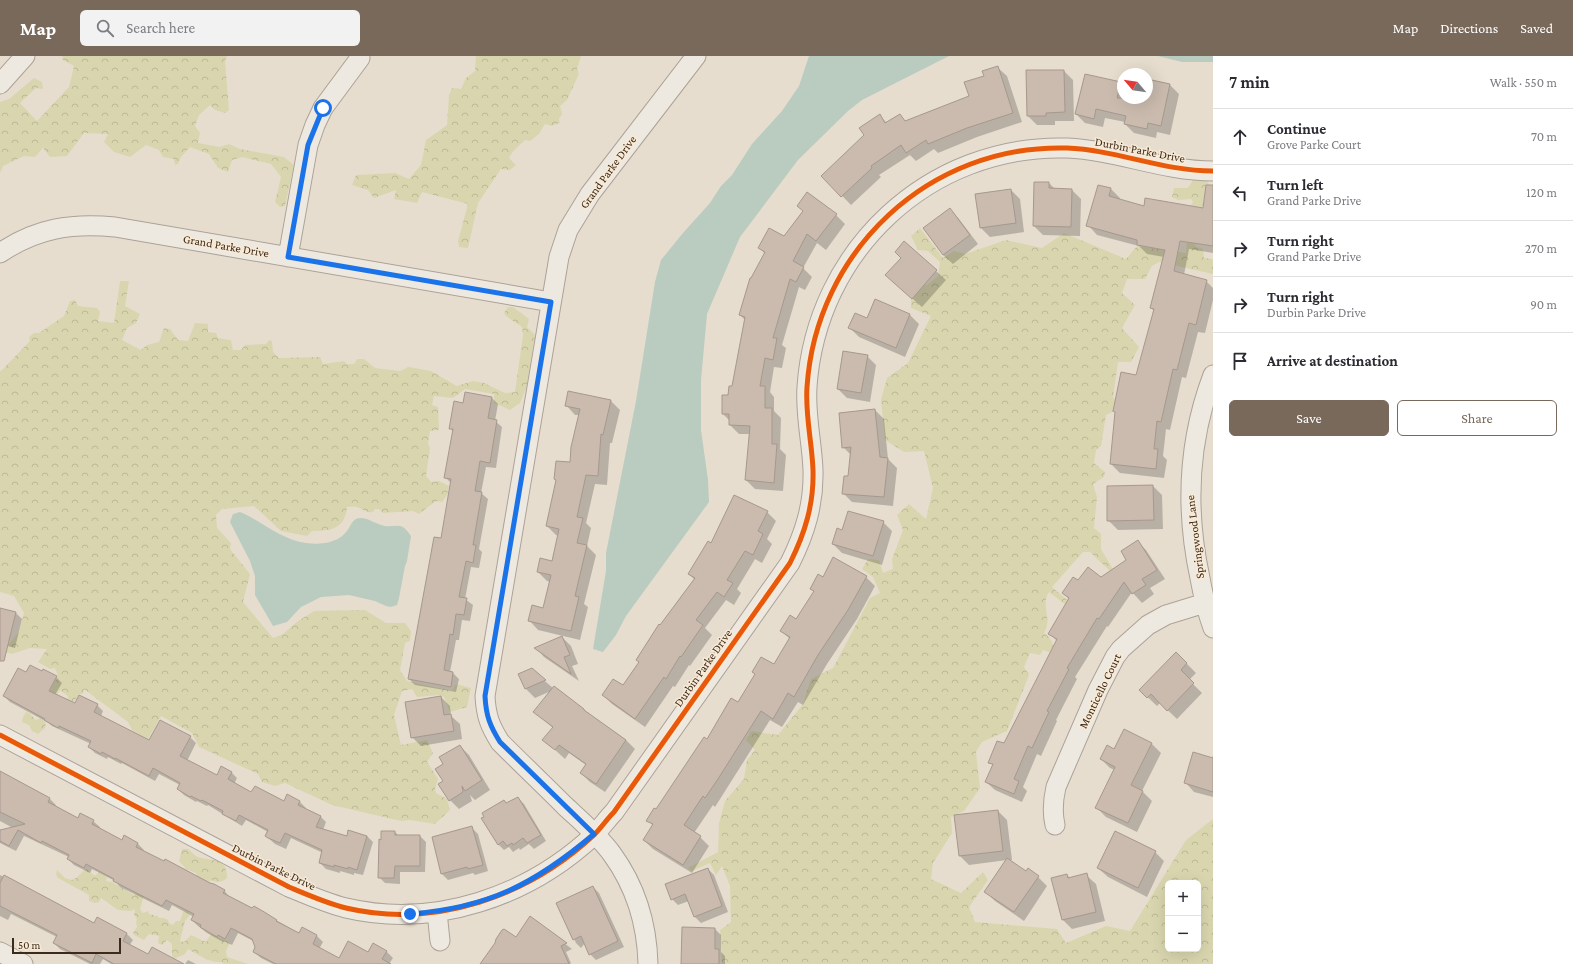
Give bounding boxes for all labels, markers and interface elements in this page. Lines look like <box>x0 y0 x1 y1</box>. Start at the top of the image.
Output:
search box <box>80 10 360 46</box>
icon: search <box>94 17 116 39</box>
text: Map <box>20 18 56 39</box>
text: Search here <box>126 20 195 36</box>
text: Map <box>1393 20 1418 36</box>
text: Directions <box>1440 20 1498 36</box>
text: Saved <box>1520 20 1553 36</box>
north arrow <box>1117 68 1153 104</box>
text: 7 min <box>1229 73 1270 92</box>
text: Walk · 550 m <box>1490 75 1557 90</box>
route start <box>314 99 332 117</box>
text: Continue <box>1267 121 1326 137</box>
icon: ahead <box>1229 126 1251 148</box>
text: 70 m <box>1531 129 1557 144</box>
street label: Grand Parke Drive <box>577 133 639 211</box>
street label: Durbin Parke Drive <box>1094 134 1186 166</box>
text: Grove Parke Court <box>1267 137 1361 152</box>
text: Turn left <box>1267 177 1323 193</box>
icon: left <box>1229 182 1251 204</box>
text: 120 m <box>1526 185 1557 200</box>
text: Grand Parke Drive <box>1267 193 1361 208</box>
street label: Grand Parke Drive <box>182 232 270 260</box>
text: Turn right <box>1267 233 1334 249</box>
icon: right <box>1229 238 1251 260</box>
text: 270 m <box>1525 241 1557 256</box>
text: Grand Parke Drive <box>1267 249 1361 264</box>
text: Turn right <box>1267 289 1334 305</box>
icon: right <box>1229 294 1251 316</box>
text: 90 m <box>1530 297 1557 312</box>
text: Durbin Parke Drive <box>1267 305 1366 320</box>
icon: arrive <box>1229 350 1251 372</box>
text: Arrive at destination <box>1267 353 1398 369</box>
button: Save <box>1229 400 1389 436</box>
button: Share <box>1397 400 1557 436</box>
street label: Springwood Lane <box>1183 494 1207 580</box>
street label: Durbin Parke Drive <box>671 627 735 709</box>
street label: Monticello Court <box>1076 650 1125 731</box>
street label: Durbin Parke Drive <box>230 841 318 893</box>
map controls <box>1165 880 1201 952</box>
button: + <box>1165 880 1201 916</box>
route end <box>401 905 419 923</box>
button: − <box>1165 916 1201 952</box>
scale bar <box>12 936 121 955</box>
text: 50 m <box>18 939 40 951</box>

